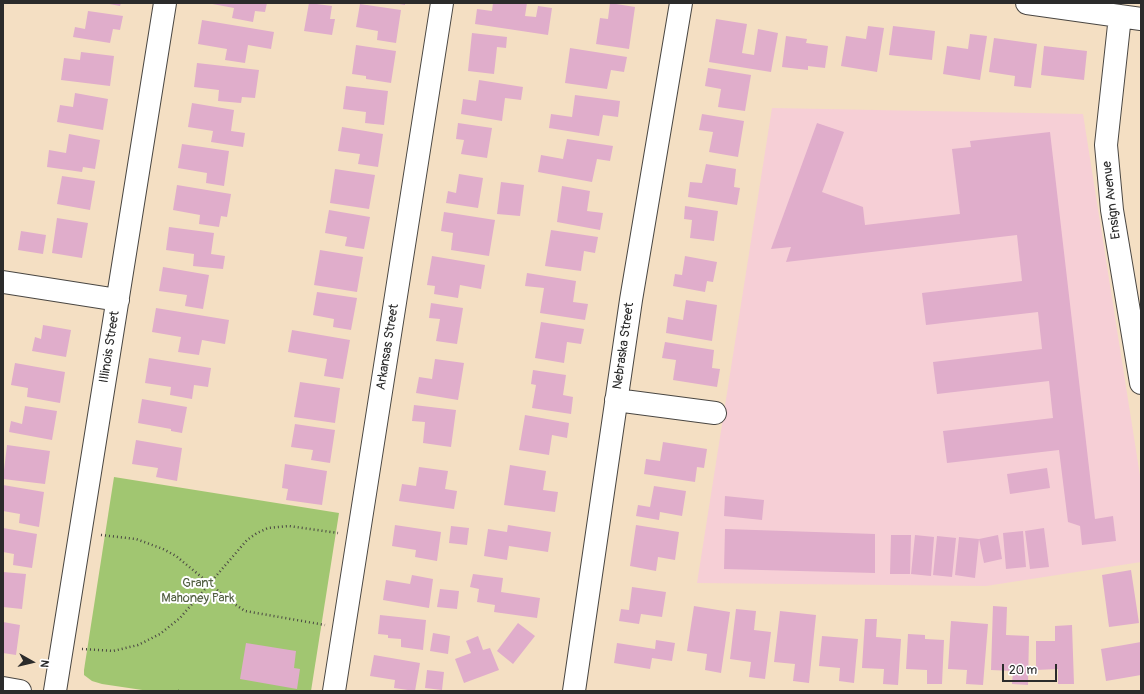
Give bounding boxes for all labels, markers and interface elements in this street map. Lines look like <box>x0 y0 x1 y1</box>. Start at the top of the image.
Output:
street label: Ensign Avenue <box>1099 160 1125 240</box>
street label: Nebraska Street <box>610 302 638 390</box>
street label: Arkansas Street <box>373 303 403 391</box>
street label: Illinois Street <box>97 310 123 384</box>
park label: Grant Mahoney Park <box>161 576 235 607</box>
north arrow <box>12 642 52 682</box>
scale bar <box>1004 656 1059 682</box>
text: N <box>37 659 51 668</box>
text: 20 m <box>1009 663 1037 678</box>

